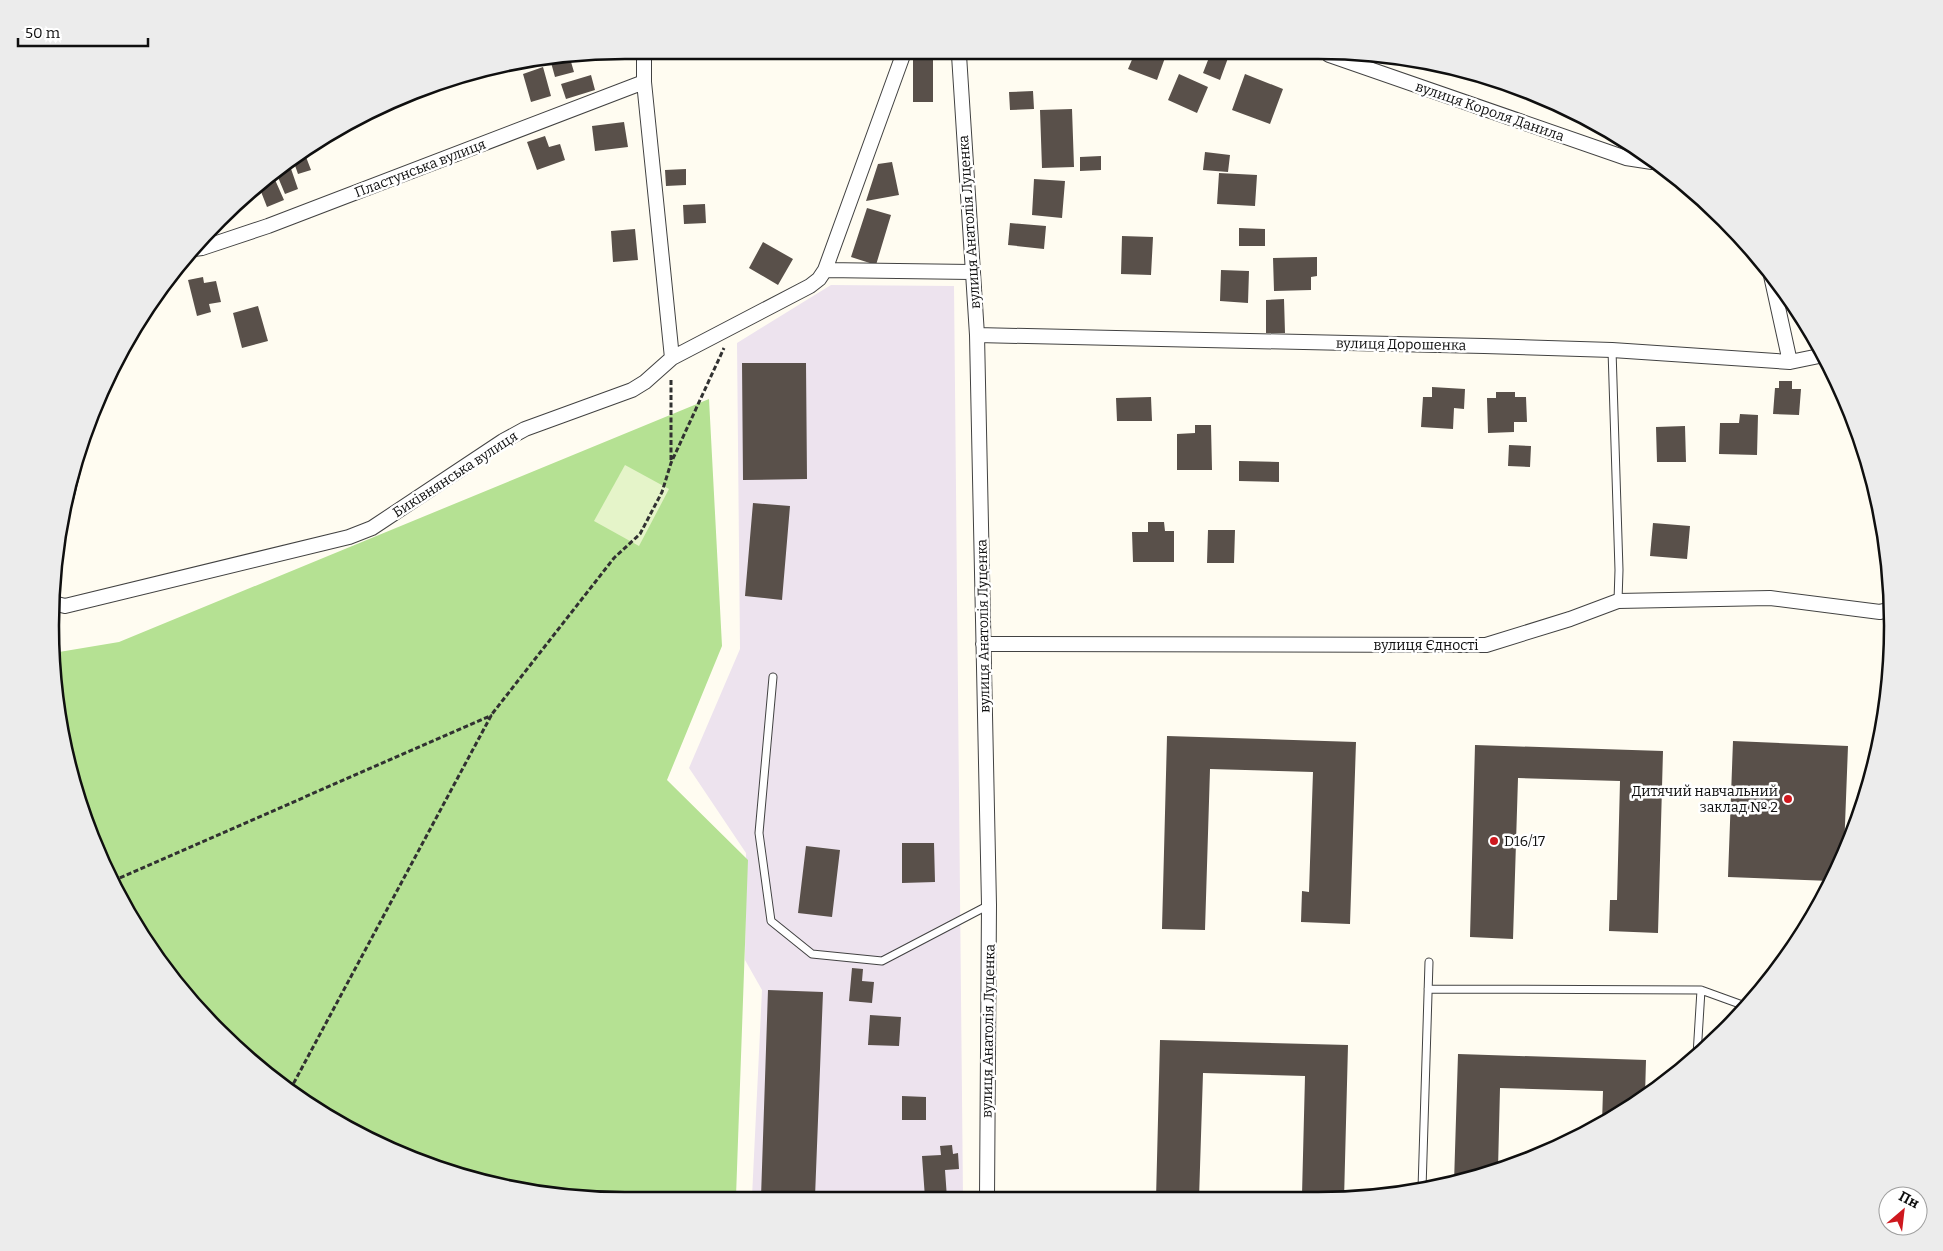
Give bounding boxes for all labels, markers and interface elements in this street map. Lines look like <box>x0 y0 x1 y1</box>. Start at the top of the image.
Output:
scale bar <box>18 15 148 47</box>
text: 50 m <box>25 24 61 42</box>
street label: вулиця Короля Данила <box>1413 78 1567 145</box>
street label: вулиця Анатолія Луценка <box>955 134 984 309</box>
street label: Пластунська вулиця <box>352 135 488 201</box>
street label: вулиця Дорошенка <box>1336 335 1467 354</box>
street label: Биківнянська вулиця <box>390 428 521 521</box>
street label: вулиця Анатолія Луценка <box>973 539 994 713</box>
street label: вулиця Єдності <box>1373 637 1479 654</box>
place label: Дитячий навчальний заклад № 2 <box>1632 783 1778 816</box>
marker: Дитячий навчальний заклад № 2 <box>1782 793 1794 805</box>
place label: D16/17 <box>1504 833 1545 850</box>
marker: D16/17 <box>1488 835 1500 847</box>
street label: вулиця Анатолія Луценка <box>978 944 999 1118</box>
north arrow <box>1878 1186 1928 1236</box>
text: Пн <box>1896 1188 1922 1212</box>

